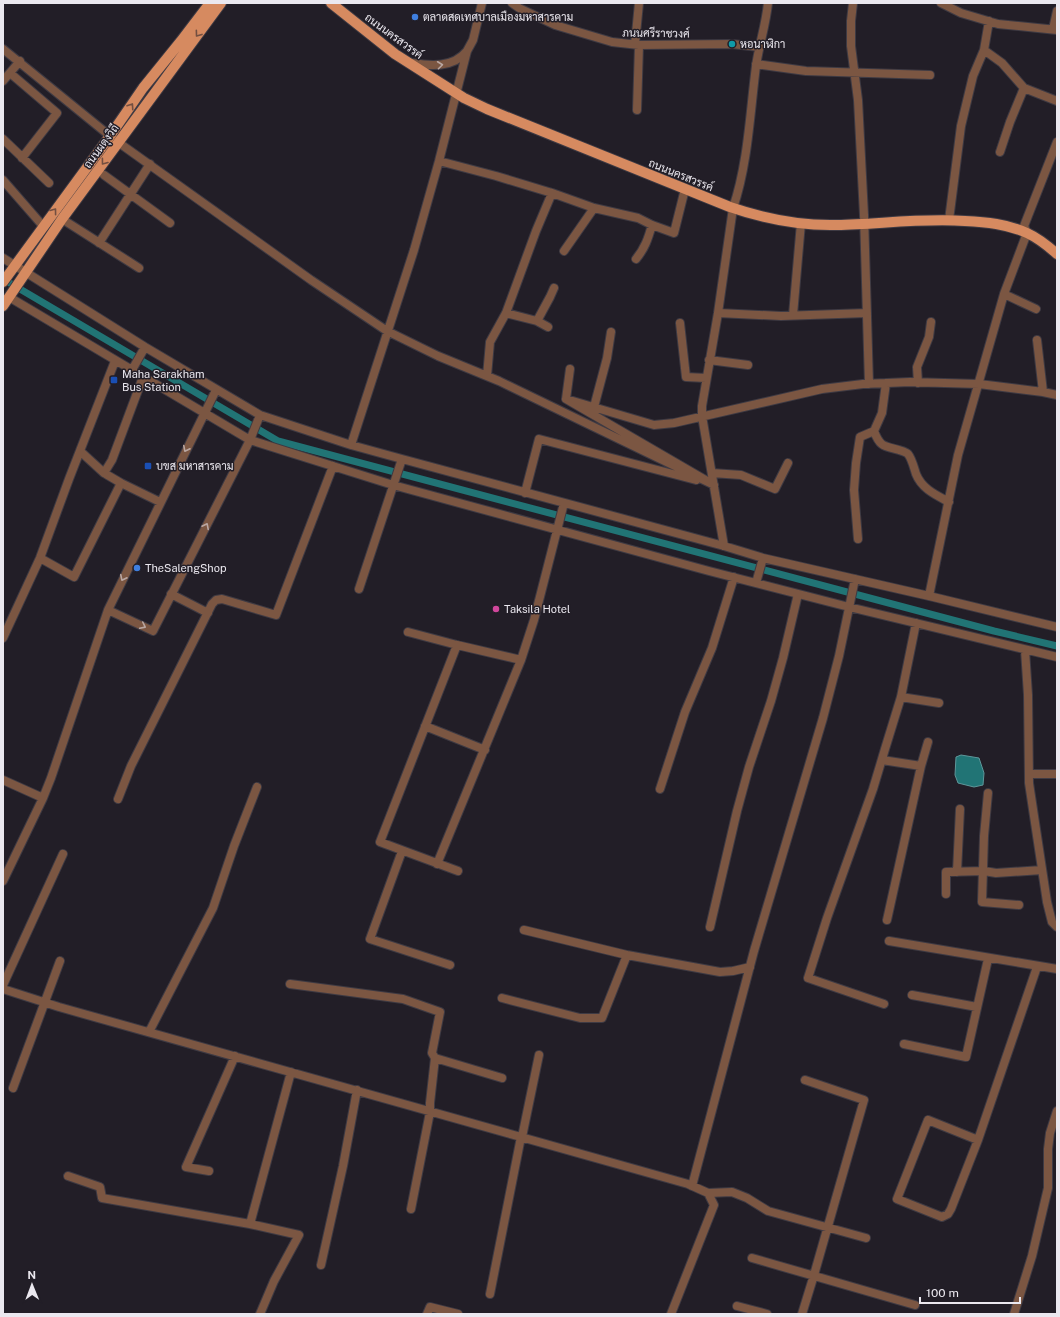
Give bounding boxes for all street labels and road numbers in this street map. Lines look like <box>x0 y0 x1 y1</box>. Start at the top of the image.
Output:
street label: ถนนนครสวรรค์ <box>363 9 426 61</box>
street label: ภนนศรีราชวงศ์ <box>622 24 690 40</box>
street label: ถนนผดุงวิถี <box>80 121 123 172</box>
street label: ถนนนครสวรรค์ <box>647 155 716 193</box>

